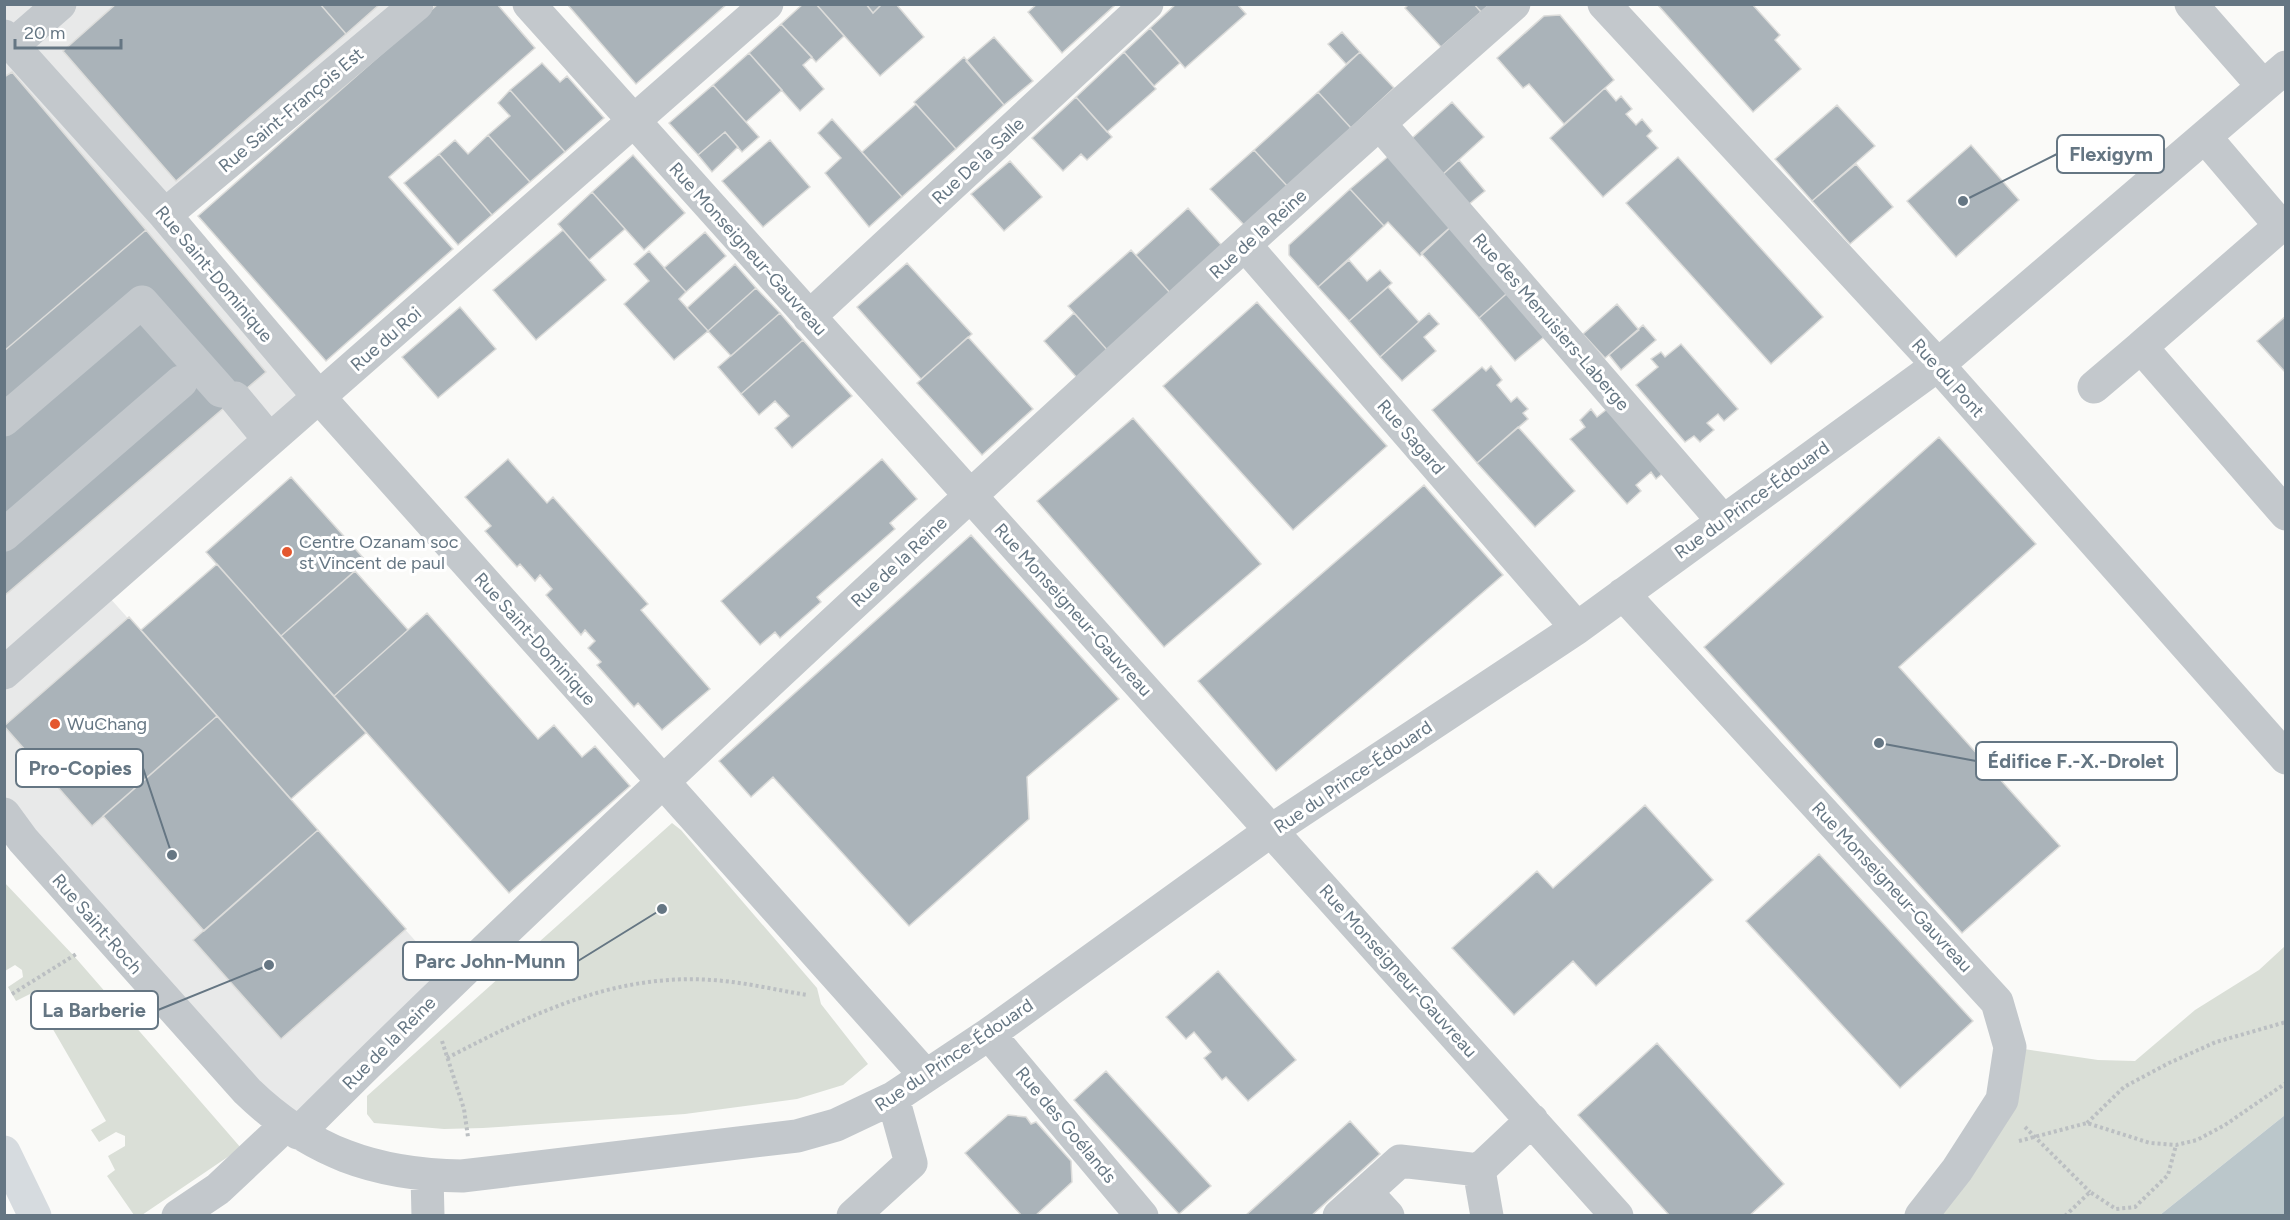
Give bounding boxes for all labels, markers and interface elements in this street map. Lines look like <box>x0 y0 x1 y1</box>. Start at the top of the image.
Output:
scale bar <box>15 12 122 50</box>
text: 20 m <box>24 22 65 44</box>
street label: Rue Saint-François Est <box>214 43 368 177</box>
street label: Rue De la Salle <box>927 113 1029 209</box>
callout: Flexigym <box>2057 135 2164 173</box>
text: Flexigym <box>2069 142 2153 166</box>
street label: Rue Monseigneur-Gauvreau <box>664 158 832 340</box>
street label: Rue de la Reine <box>1205 185 1311 283</box>
street label: Rue Saint-Dominique <box>151 201 278 347</box>
street label: Rue des Menuisiers-Laberge <box>1468 229 1634 415</box>
street label: Rue du Roi <box>346 302 426 376</box>
street label: Rue du Pont <box>1907 334 1989 422</box>
street label: Rue Sagard <box>1372 395 1450 479</box>
street label: Rue du Prince-Édouard <box>1670 436 1834 564</box>
street label: Rue de la Reine <box>846 512 952 612</box>
street label: Rue Monseigneur-Gauvreau <box>989 519 1157 701</box>
place label: Centre Ozanam soc st Vincent de paul <box>299 531 459 574</box>
marker: Centre Ozanam soc st Vincent de paul <box>280 545 294 559</box>
street label: Rue Saint-Dominique <box>470 568 601 710</box>
place label: WuChang <box>67 713 147 735</box>
street label: Rue du Prince-Édouard <box>1270 716 1436 838</box>
marker: WuChang <box>48 717 62 731</box>
callout: Édifice F.-X.-Drolet <box>1976 742 2177 780</box>
callout: Pro-Copies <box>16 749 143 787</box>
text: Édifice F.-X.-Drolet <box>1988 749 2164 773</box>
text: Pro-Copies <box>28 756 132 780</box>
street label: Rue Monseigneur-Gauvreau <box>1807 797 1977 977</box>
street label: Rue Saint-Roch <box>47 869 147 979</box>
street label: Rue Monseigneur-Gauvreau <box>1314 880 1482 1062</box>
callout: Parc John-Munn <box>403 942 578 980</box>
text: Parc John-Munn <box>415 949 565 973</box>
callout: La Barberie <box>31 991 158 1029</box>
street label: Rue de la Reine <box>338 992 440 1094</box>
street label: Rue du Prince-Édouard <box>871 994 1037 1116</box>
text: La Barberie <box>42 998 146 1022</box>
street label: Rue des Goélands <box>1011 1062 1121 1188</box>

